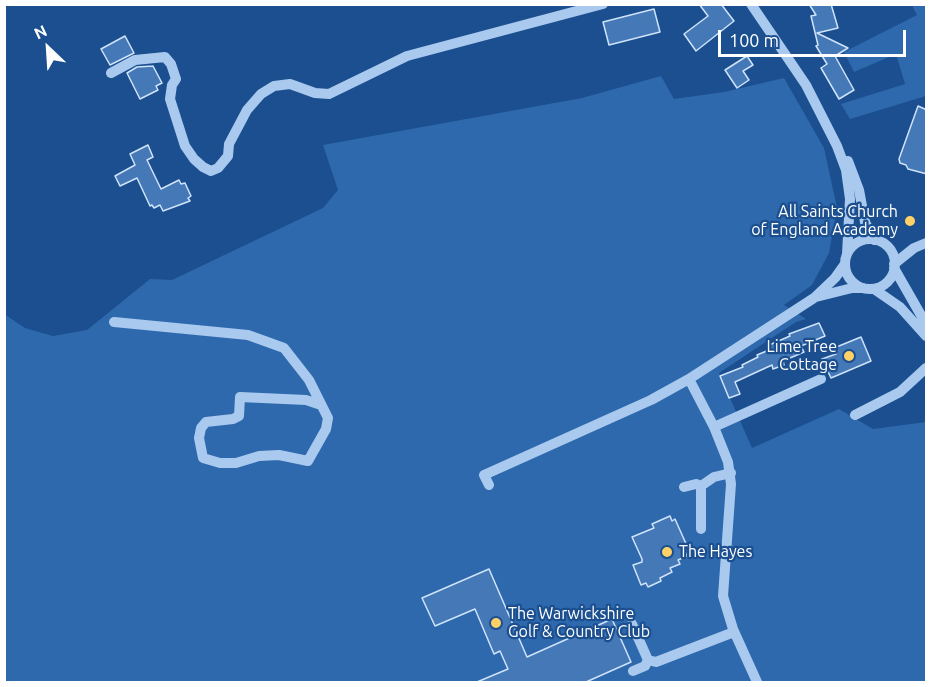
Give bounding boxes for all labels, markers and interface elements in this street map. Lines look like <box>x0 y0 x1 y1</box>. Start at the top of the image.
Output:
north arrow <box>18 18 78 78</box>
scale bar <box>721 18 908 56</box>
text: N <box>31 21 50 42</box>
text: 100 m <box>729 30 779 50</box>
place label: All Saints Church of England Academy <box>751 202 898 240</box>
marker: All Saints Church of England Academy <box>903 214 917 228</box>
place label: Lime Tree Cottage <box>767 337 837 375</box>
marker: Lime Tree Cottage <box>842 349 856 363</box>
place label: The Hayes <box>679 542 752 562</box>
marker: The Hayes <box>660 545 674 559</box>
place label: The Warwickshire Golf & Country Club <box>508 604 650 642</box>
marker: The Warwickshire Golf & Country Club <box>489 616 503 630</box>

